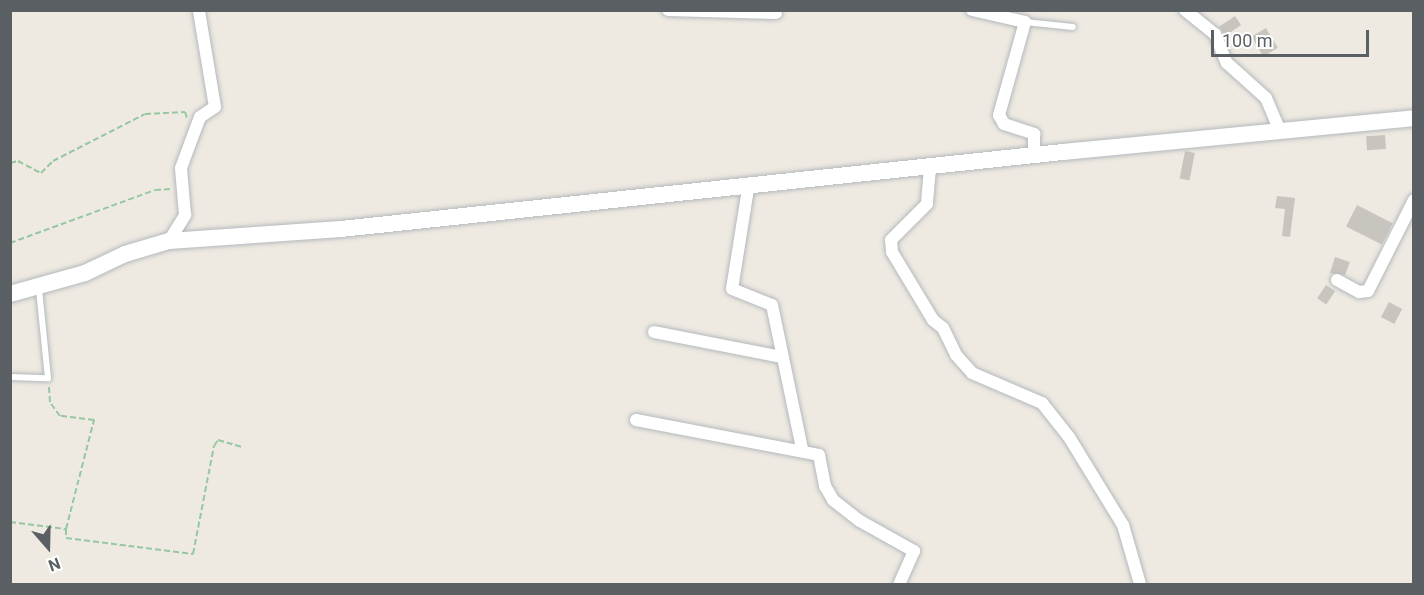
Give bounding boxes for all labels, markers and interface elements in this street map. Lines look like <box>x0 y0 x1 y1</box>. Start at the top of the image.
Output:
scale bar <box>1214 18 1372 56</box>
text: 100 m <box>1222 30 1273 51</box>
north arrow <box>18 517 78 577</box>
text: N <box>46 554 63 575</box>

